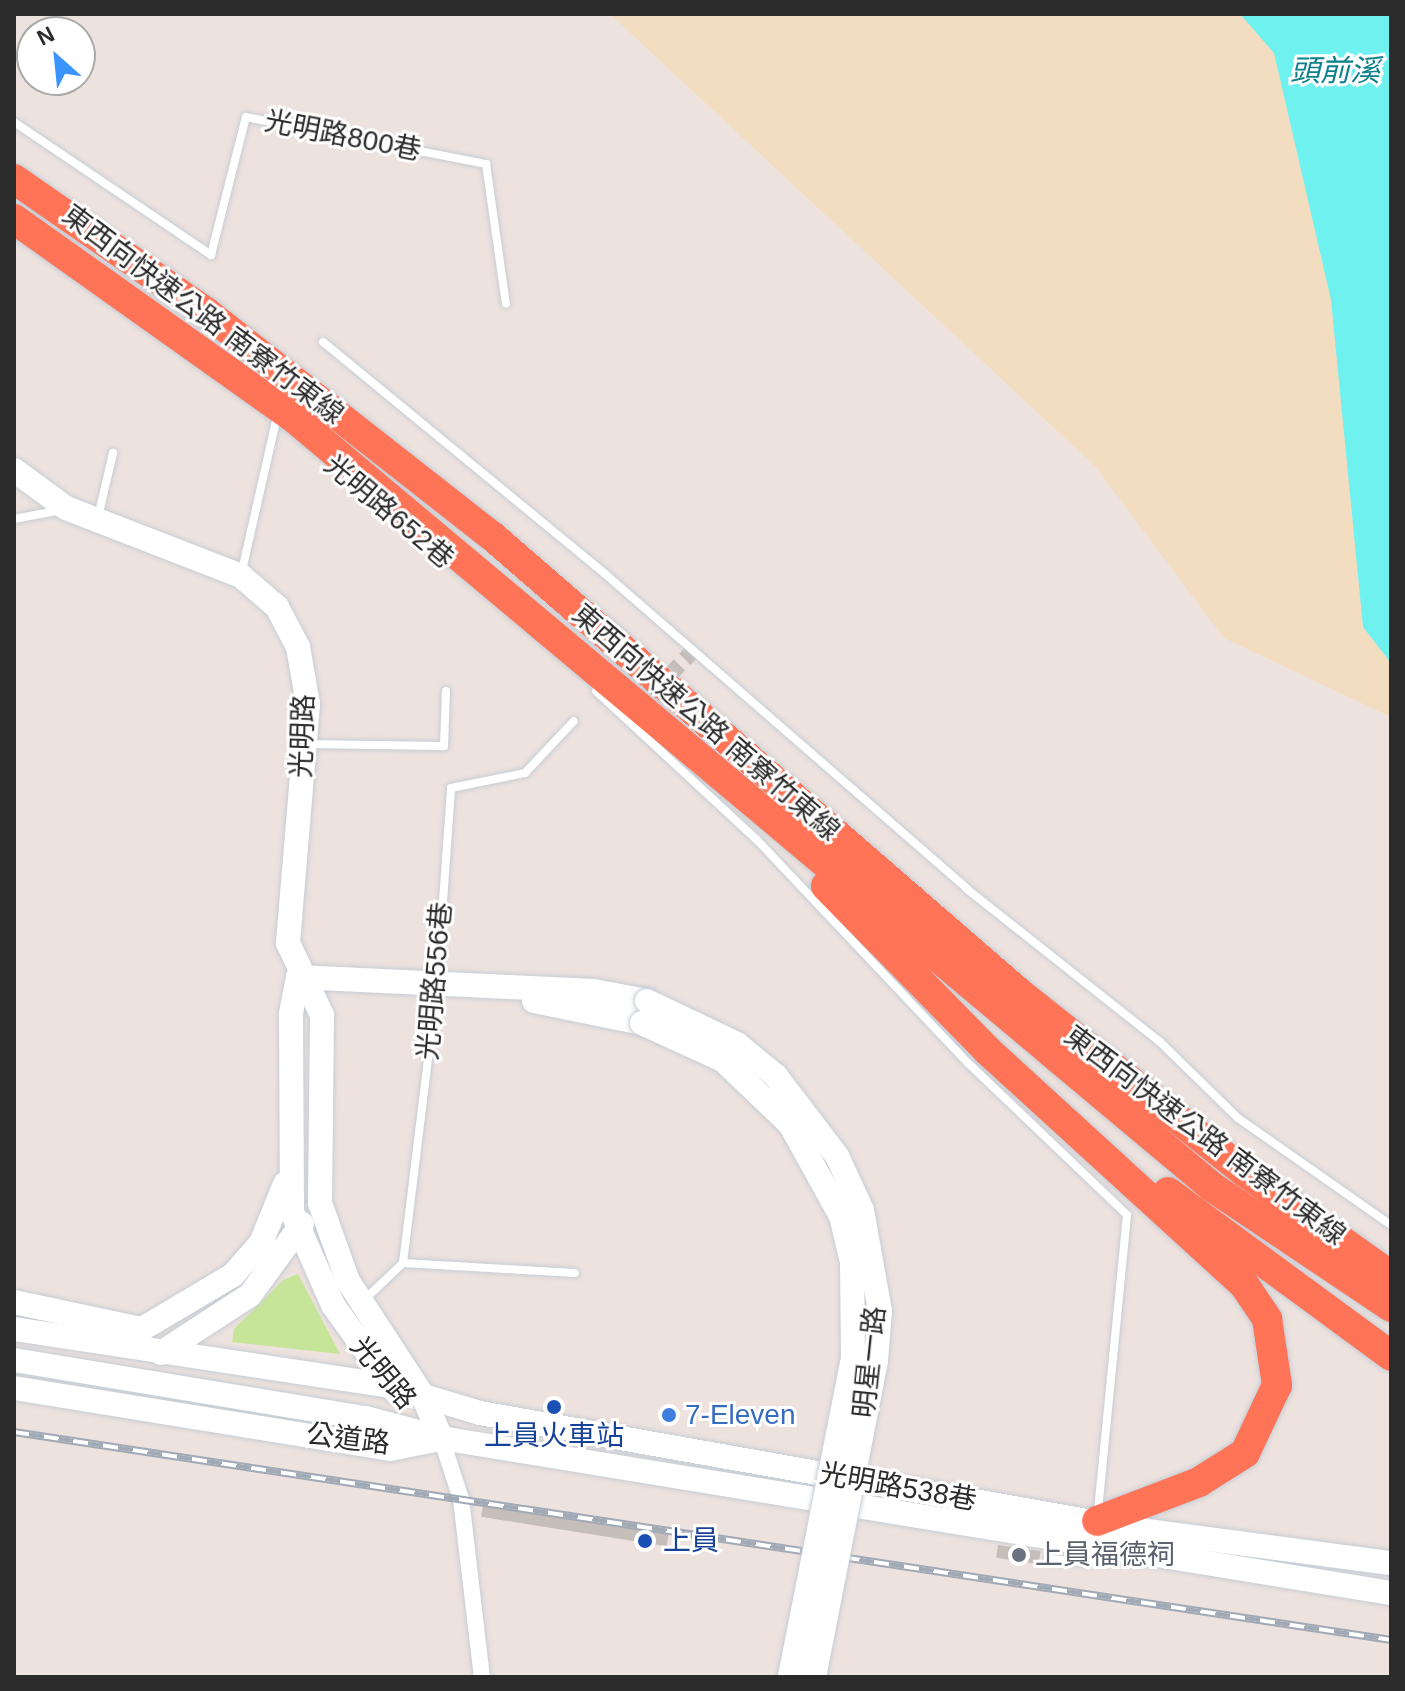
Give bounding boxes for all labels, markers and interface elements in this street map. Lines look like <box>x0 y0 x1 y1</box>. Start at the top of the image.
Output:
north arrow <box>16 16 96 96</box>
text: N <box>33 21 59 51</box>
water label: 頭前溪 <box>1290 53 1380 89</box>
street label: 光明路800巷 <box>262 104 424 168</box>
street label: 東西向快速公路 南寮竹東線 <box>56 198 350 432</box>
street label: 光明路652巷 <box>317 448 461 576</box>
street label: 東西向快速公路 南寮竹東線 <box>565 598 847 848</box>
street label: 光明路 <box>285 693 321 779</box>
street label: 光明路556巷 <box>411 900 459 1062</box>
street label: 東西向快速公路 南寮竹東線 <box>1058 1019 1352 1253</box>
street label: 明星一路 <box>847 1305 893 1419</box>
street label: 光明路 <box>343 1330 423 1416</box>
marker: 上員火車站 <box>545 1398 563 1416</box>
place label: 7-Eleven <box>685 1398 796 1432</box>
marker: 7-Eleven <box>660 1406 678 1424</box>
street label: 公道路 <box>304 1417 392 1461</box>
place label: 上員火車站 <box>484 1419 624 1453</box>
street label: 光明路538巷 <box>817 1457 979 1517</box>
place label: 上員 <box>663 1524 719 1558</box>
marker: 上員 <box>634 1530 656 1552</box>
place label: 上員福德祠 <box>1035 1538 1175 1572</box>
marker: 上員福德祠 <box>1010 1546 1028 1564</box>

